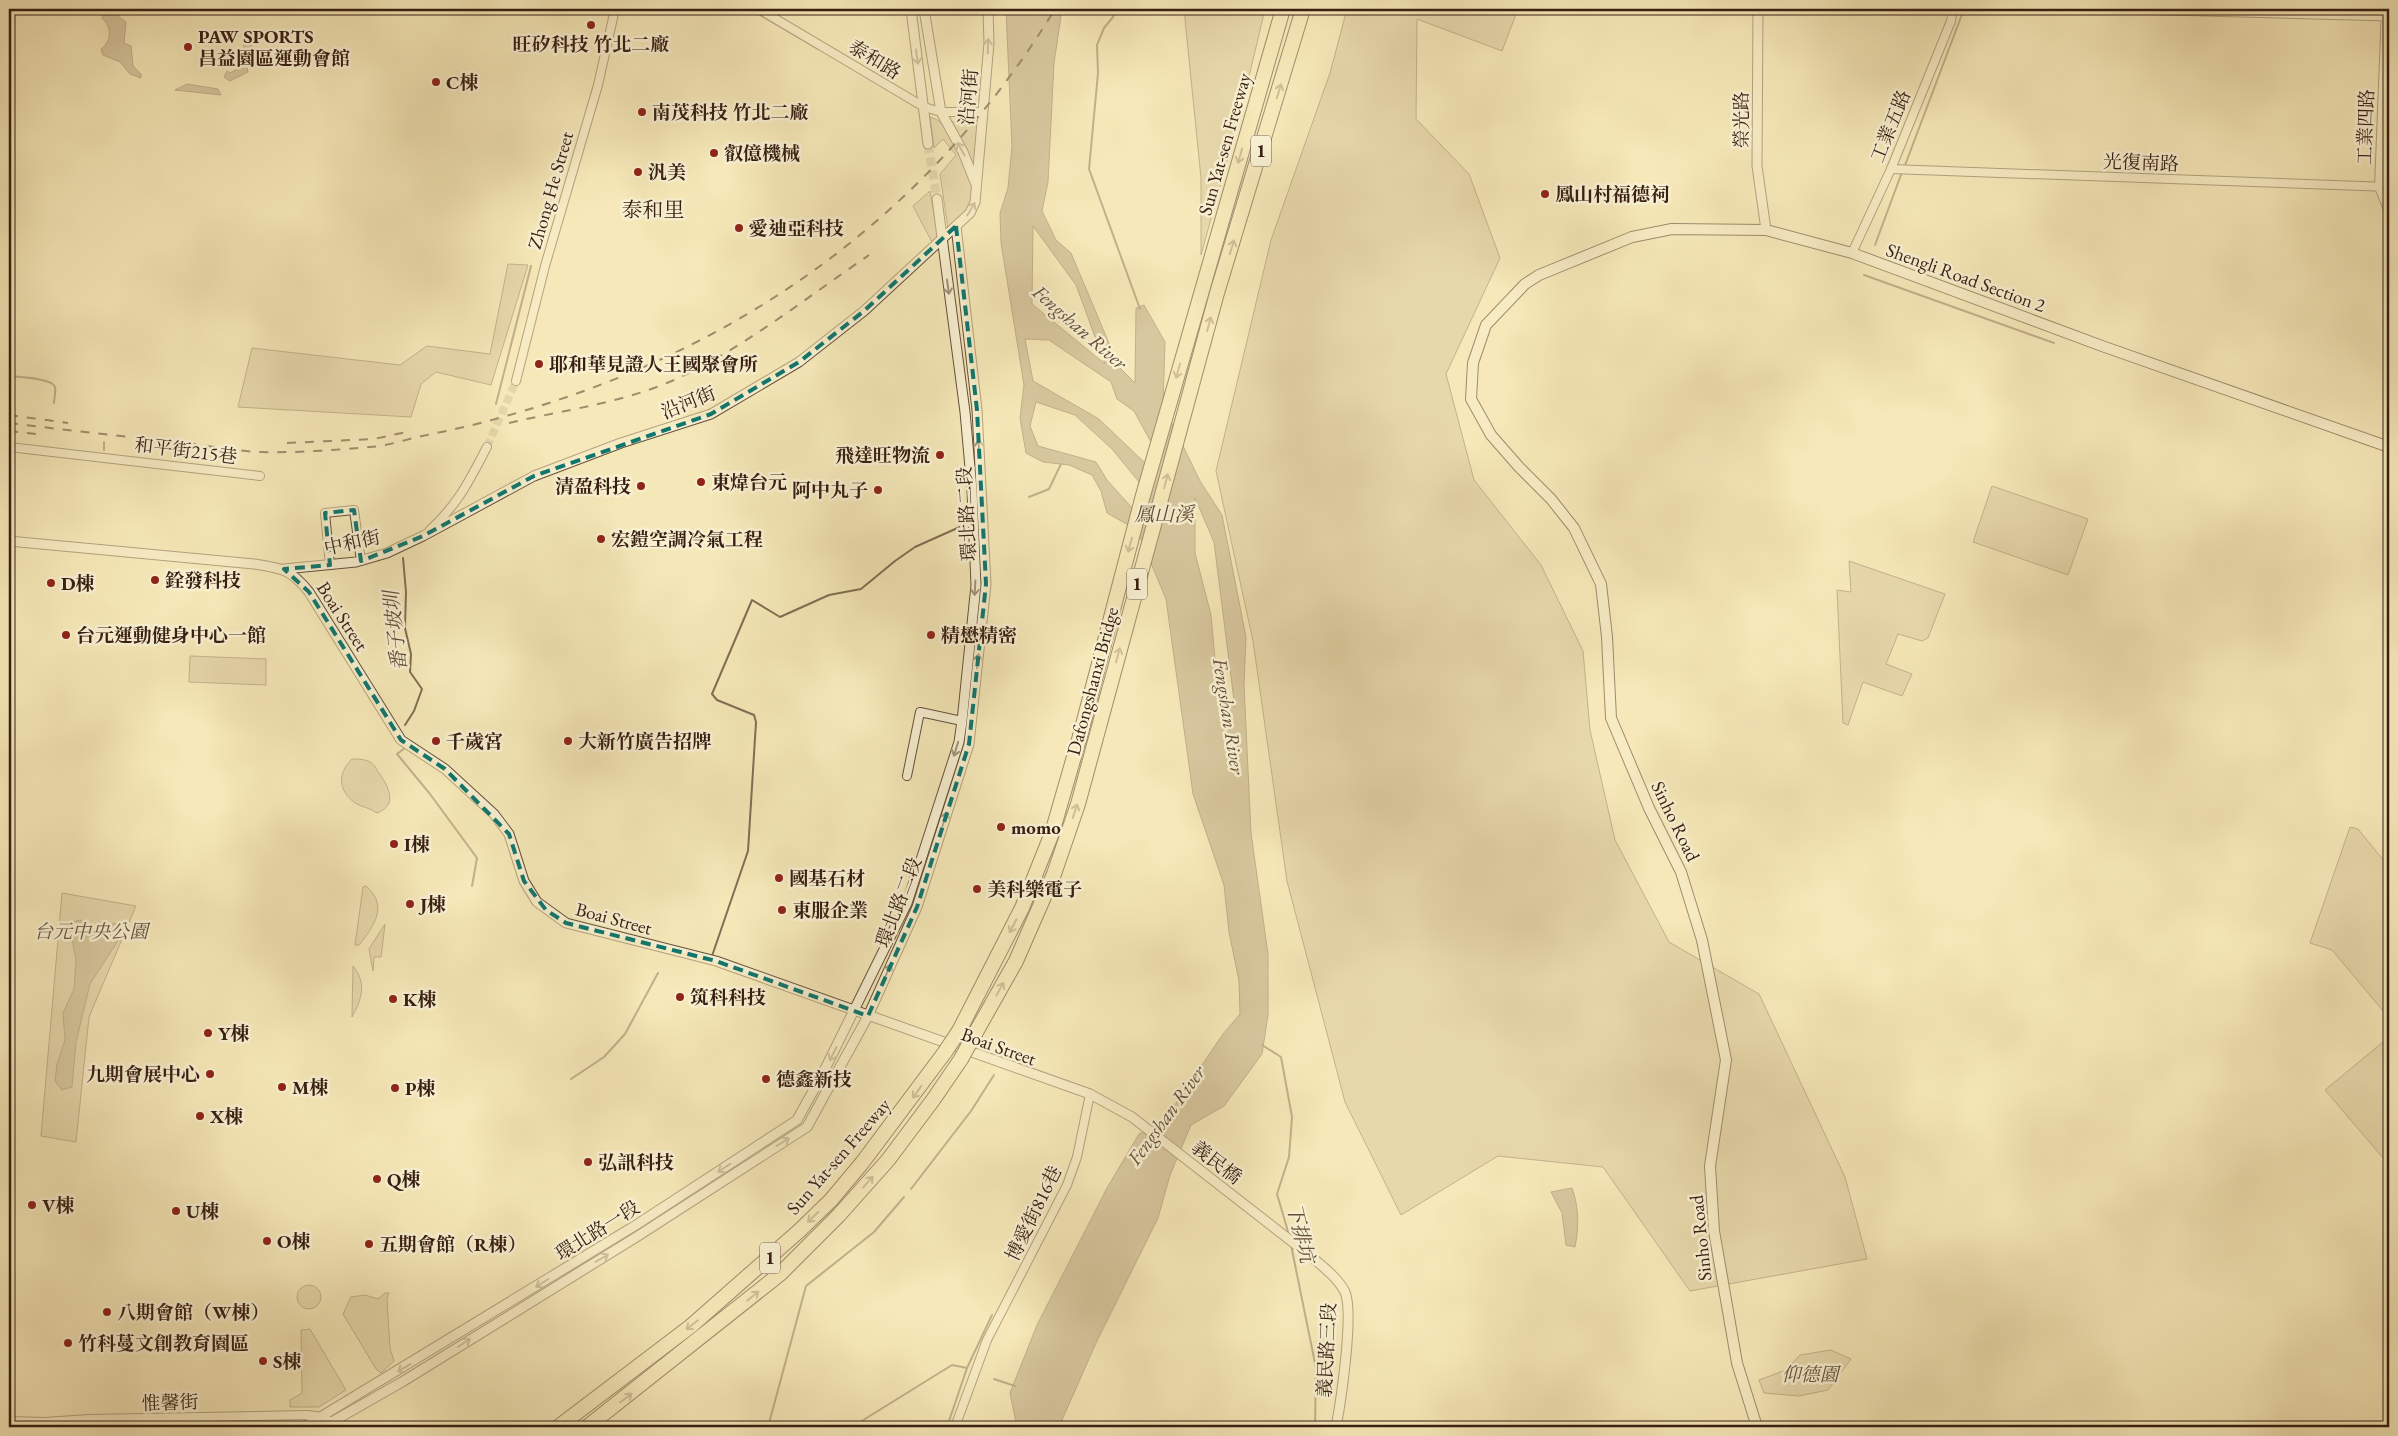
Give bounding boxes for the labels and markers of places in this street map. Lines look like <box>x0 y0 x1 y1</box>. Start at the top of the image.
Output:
marker: 旺矽科技 竹北二廠 <box>585 19 597 31</box>
place label: PAW SPORTS 昌益園區運動會館 <box>198 24 350 71</box>
place label: 旺矽科技 竹北二廠 <box>513 32 669 57</box>
marker: PAW SPORTS 昌益園區運動會館 <box>182 41 194 53</box>
place label: C棟 <box>446 70 478 95</box>
marker: C棟 <box>430 76 442 88</box>
place label: 南茂科技 竹北二廠 <box>652 100 809 125</box>
marker: 南茂科技 竹北二廠 <box>636 106 648 118</box>
place label: 叡億機械 <box>724 141 800 166</box>
marker: 叡億機械 <box>708 147 720 159</box>
place label: 汎美 <box>648 160 686 185</box>
marker: 汎美 <box>632 166 644 178</box>
place label: 鳳山村福德祠 <box>1555 182 1669 207</box>
marker: 鳳山村福德祠 <box>1539 188 1551 200</box>
place label: 愛迪亞科技 <box>749 216 844 241</box>
marker: 愛迪亞科技 <box>733 222 745 234</box>
place label: 耶和華見證人王國聚會所 <box>549 352 758 377</box>
marker: 耶和華見證人王國聚會所 <box>533 358 545 370</box>
place label: 飛達旺物流 <box>835 443 930 468</box>
marker: 飛達旺物流 <box>934 449 946 461</box>
place label: 東煒台元 <box>711 470 787 495</box>
place label: 清盈科技 <box>555 474 631 499</box>
marker: 東煒台元 <box>695 476 707 488</box>
place label: 阿中丸子 <box>792 478 868 503</box>
marker: 清盈科技 <box>635 480 647 492</box>
marker: 阿中丸子 <box>872 484 884 496</box>
place label: 宏鎧空調冷氣工程 <box>611 527 763 552</box>
marker: 宏鎧空調冷氣工程 <box>595 533 607 545</box>
place label: 銓發科技 <box>165 568 241 593</box>
place label: D棟 <box>61 571 95 596</box>
marker: 銓發科技 <box>149 574 161 586</box>
marker: D棟 <box>45 577 57 589</box>
place label: 台元運動健身中心一館 <box>76 623 266 648</box>
place label: 精懋精密 <box>941 623 1017 648</box>
marker: 台元運動健身中心一館 <box>60 629 72 641</box>
marker: 精懋精密 <box>925 629 937 641</box>
place label: 千歲宮 <box>446 729 503 754</box>
place label: 大新竹廣告招牌 <box>578 729 712 754</box>
marker: 千歲宮 <box>430 735 442 747</box>
marker: 大新竹廣告招牌 <box>562 735 574 747</box>
place label: momo <box>1011 815 1061 840</box>
marker: momo <box>995 821 1007 833</box>
place label: I棟 <box>404 832 430 857</box>
marker: I棟 <box>388 838 400 850</box>
place label: 國基石材 <box>789 866 865 891</box>
marker: 國基石材 <box>773 872 785 884</box>
place label: 美科樂電子 <box>987 877 1082 902</box>
marker: 美科樂電子 <box>971 883 983 895</box>
place label: J棟 <box>418 892 446 917</box>
marker: J棟 <box>404 898 416 910</box>
place label: 東服企業 <box>792 898 868 923</box>
marker: 東服企業 <box>776 904 788 916</box>
place label: 筑科科技 <box>690 985 766 1010</box>
place label: K棟 <box>403 987 437 1012</box>
marker: 筑科科技 <box>674 991 686 1003</box>
marker: K棟 <box>387 993 399 1005</box>
place label: Y棟 <box>218 1021 249 1046</box>
marker: Y棟 <box>202 1027 214 1039</box>
place label: 九期會展中心 <box>86 1062 200 1087</box>
place label: 德鑫新技 <box>776 1067 852 1092</box>
marker: 九期會展中心 <box>204 1068 216 1080</box>
marker: 德鑫新技 <box>760 1073 772 1085</box>
place label: M棟 <box>292 1075 328 1100</box>
place label: P棟 <box>405 1076 436 1101</box>
marker: M棟 <box>276 1081 288 1093</box>
marker: P棟 <box>389 1082 401 1094</box>
place label: X棟 <box>209 1104 243 1129</box>
marker: X棟 <box>194 1110 206 1122</box>
place label: 弘訊科技 <box>598 1150 674 1175</box>
marker: 弘訊科技 <box>582 1156 594 1168</box>
place label: Q棟 <box>387 1167 420 1192</box>
marker: Q棟 <box>371 1173 383 1185</box>
place label: V棟 <box>42 1193 74 1218</box>
marker: V棟 <box>26 1199 38 1211</box>
place label: U棟 <box>186 1199 219 1224</box>
marker: U棟 <box>170 1205 182 1217</box>
place label: O棟 <box>277 1229 310 1254</box>
place label: 五期會館（R棟） <box>379 1232 526 1257</box>
marker: O棟 <box>261 1235 273 1247</box>
marker: 五期會館（R棟） <box>363 1238 375 1250</box>
place label: 八期會館（W棟） <box>117 1300 269 1325</box>
marker: 八期會館（W棟） <box>101 1306 113 1318</box>
place label: 竹科蔓文創教育園區 <box>78 1331 249 1356</box>
marker: 竹科蔓文創教育園區 <box>62 1337 74 1349</box>
place label: S棟 <box>273 1349 301 1374</box>
marker: S棟 <box>257 1355 269 1367</box>

